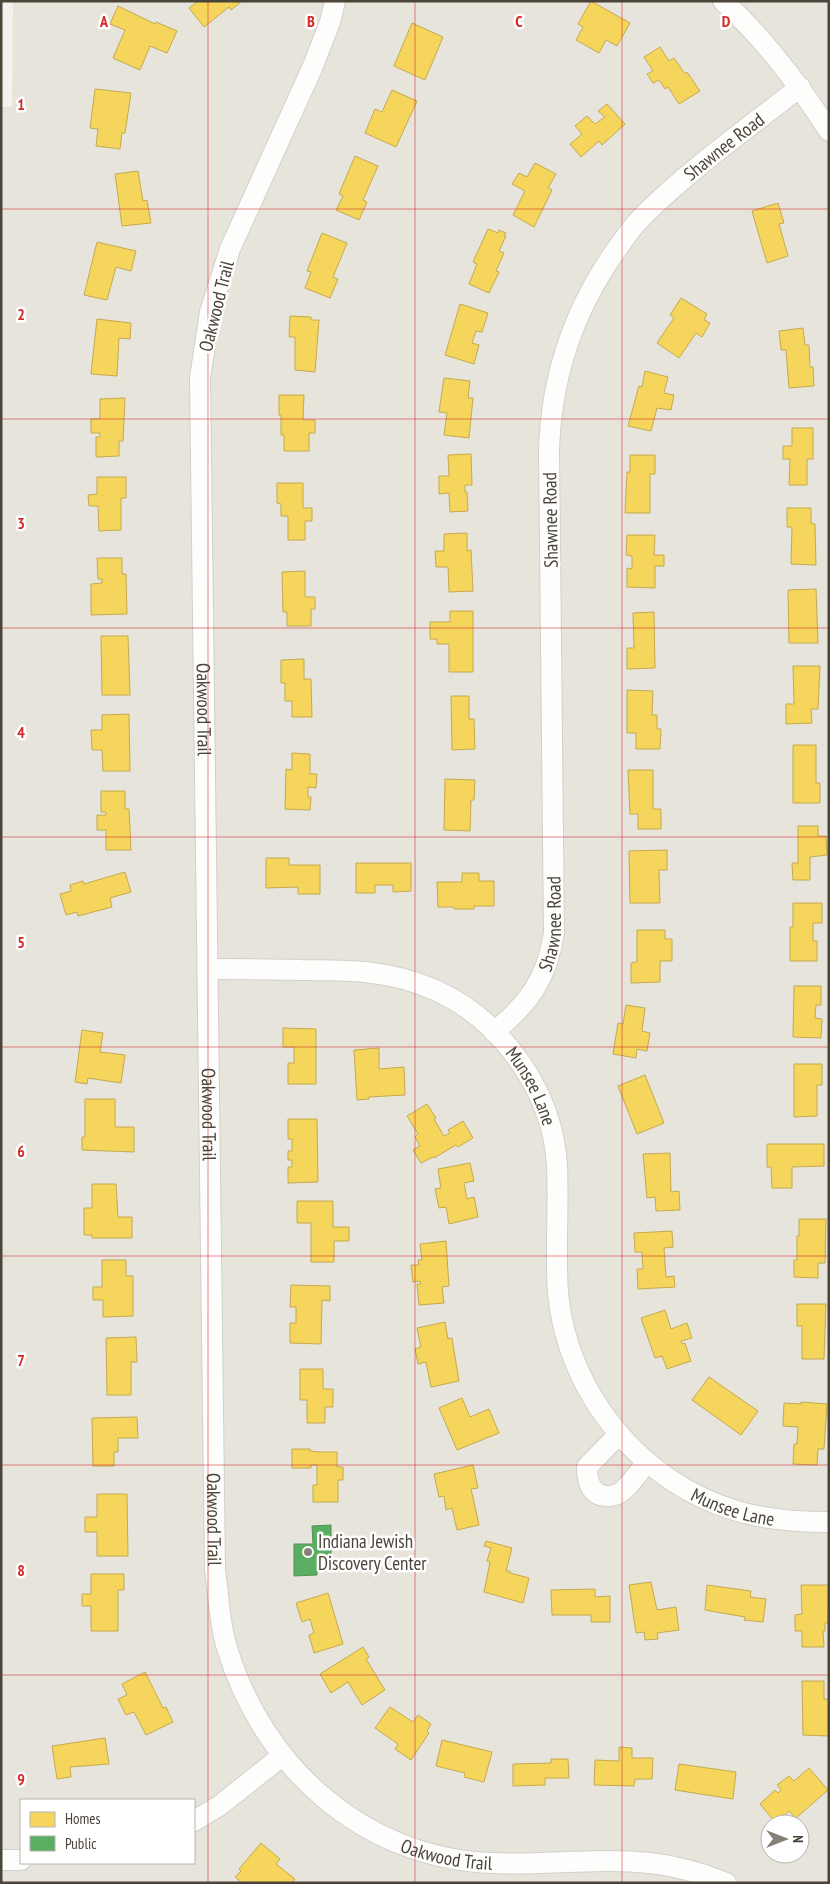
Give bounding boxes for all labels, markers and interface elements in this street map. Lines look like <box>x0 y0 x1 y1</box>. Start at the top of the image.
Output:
text: A <box>99 11 109 31</box>
text: B <box>307 11 315 31</box>
text: C <box>515 11 523 31</box>
text: D <box>722 11 731 31</box>
text: 1 <box>17 94 25 114</box>
street label: Shawnee Road <box>679 107 769 186</box>
street label: Oakwood Trail <box>193 257 239 354</box>
text: 2 <box>17 304 25 324</box>
street label: Shawnee Road <box>537 472 563 568</box>
text: 3 <box>17 513 25 533</box>
street label: Oakwood Trail <box>192 663 217 757</box>
text: 4 <box>17 722 25 742</box>
street label: Shawnee Road <box>533 876 566 975</box>
text: 5 <box>17 932 25 952</box>
street label: Munsee Lane <box>501 1042 561 1128</box>
street label: Oakwood Trail <box>197 1068 222 1162</box>
text: 6 <box>17 1141 25 1161</box>
text: 7 <box>17 1350 25 1370</box>
street label: Oakwood Trail <box>202 1473 227 1567</box>
street label: Munsee Lane <box>687 1482 776 1531</box>
place label: Indiana Jewish Discovery Center <box>318 1529 427 1575</box>
marker: Indiana Jewish Discovery Center <box>302 1546 314 1558</box>
text: 8 <box>17 1560 25 1580</box>
text: 9 <box>17 1769 25 1789</box>
legend <box>20 1799 195 1864</box>
text: Homes <box>65 1809 101 1828</box>
north arrow <box>760 1814 810 1864</box>
street label: Oakwood Trail <box>397 1833 493 1875</box>
text: Public <box>65 1834 97 1853</box>
text: N <box>789 1835 807 1843</box>

